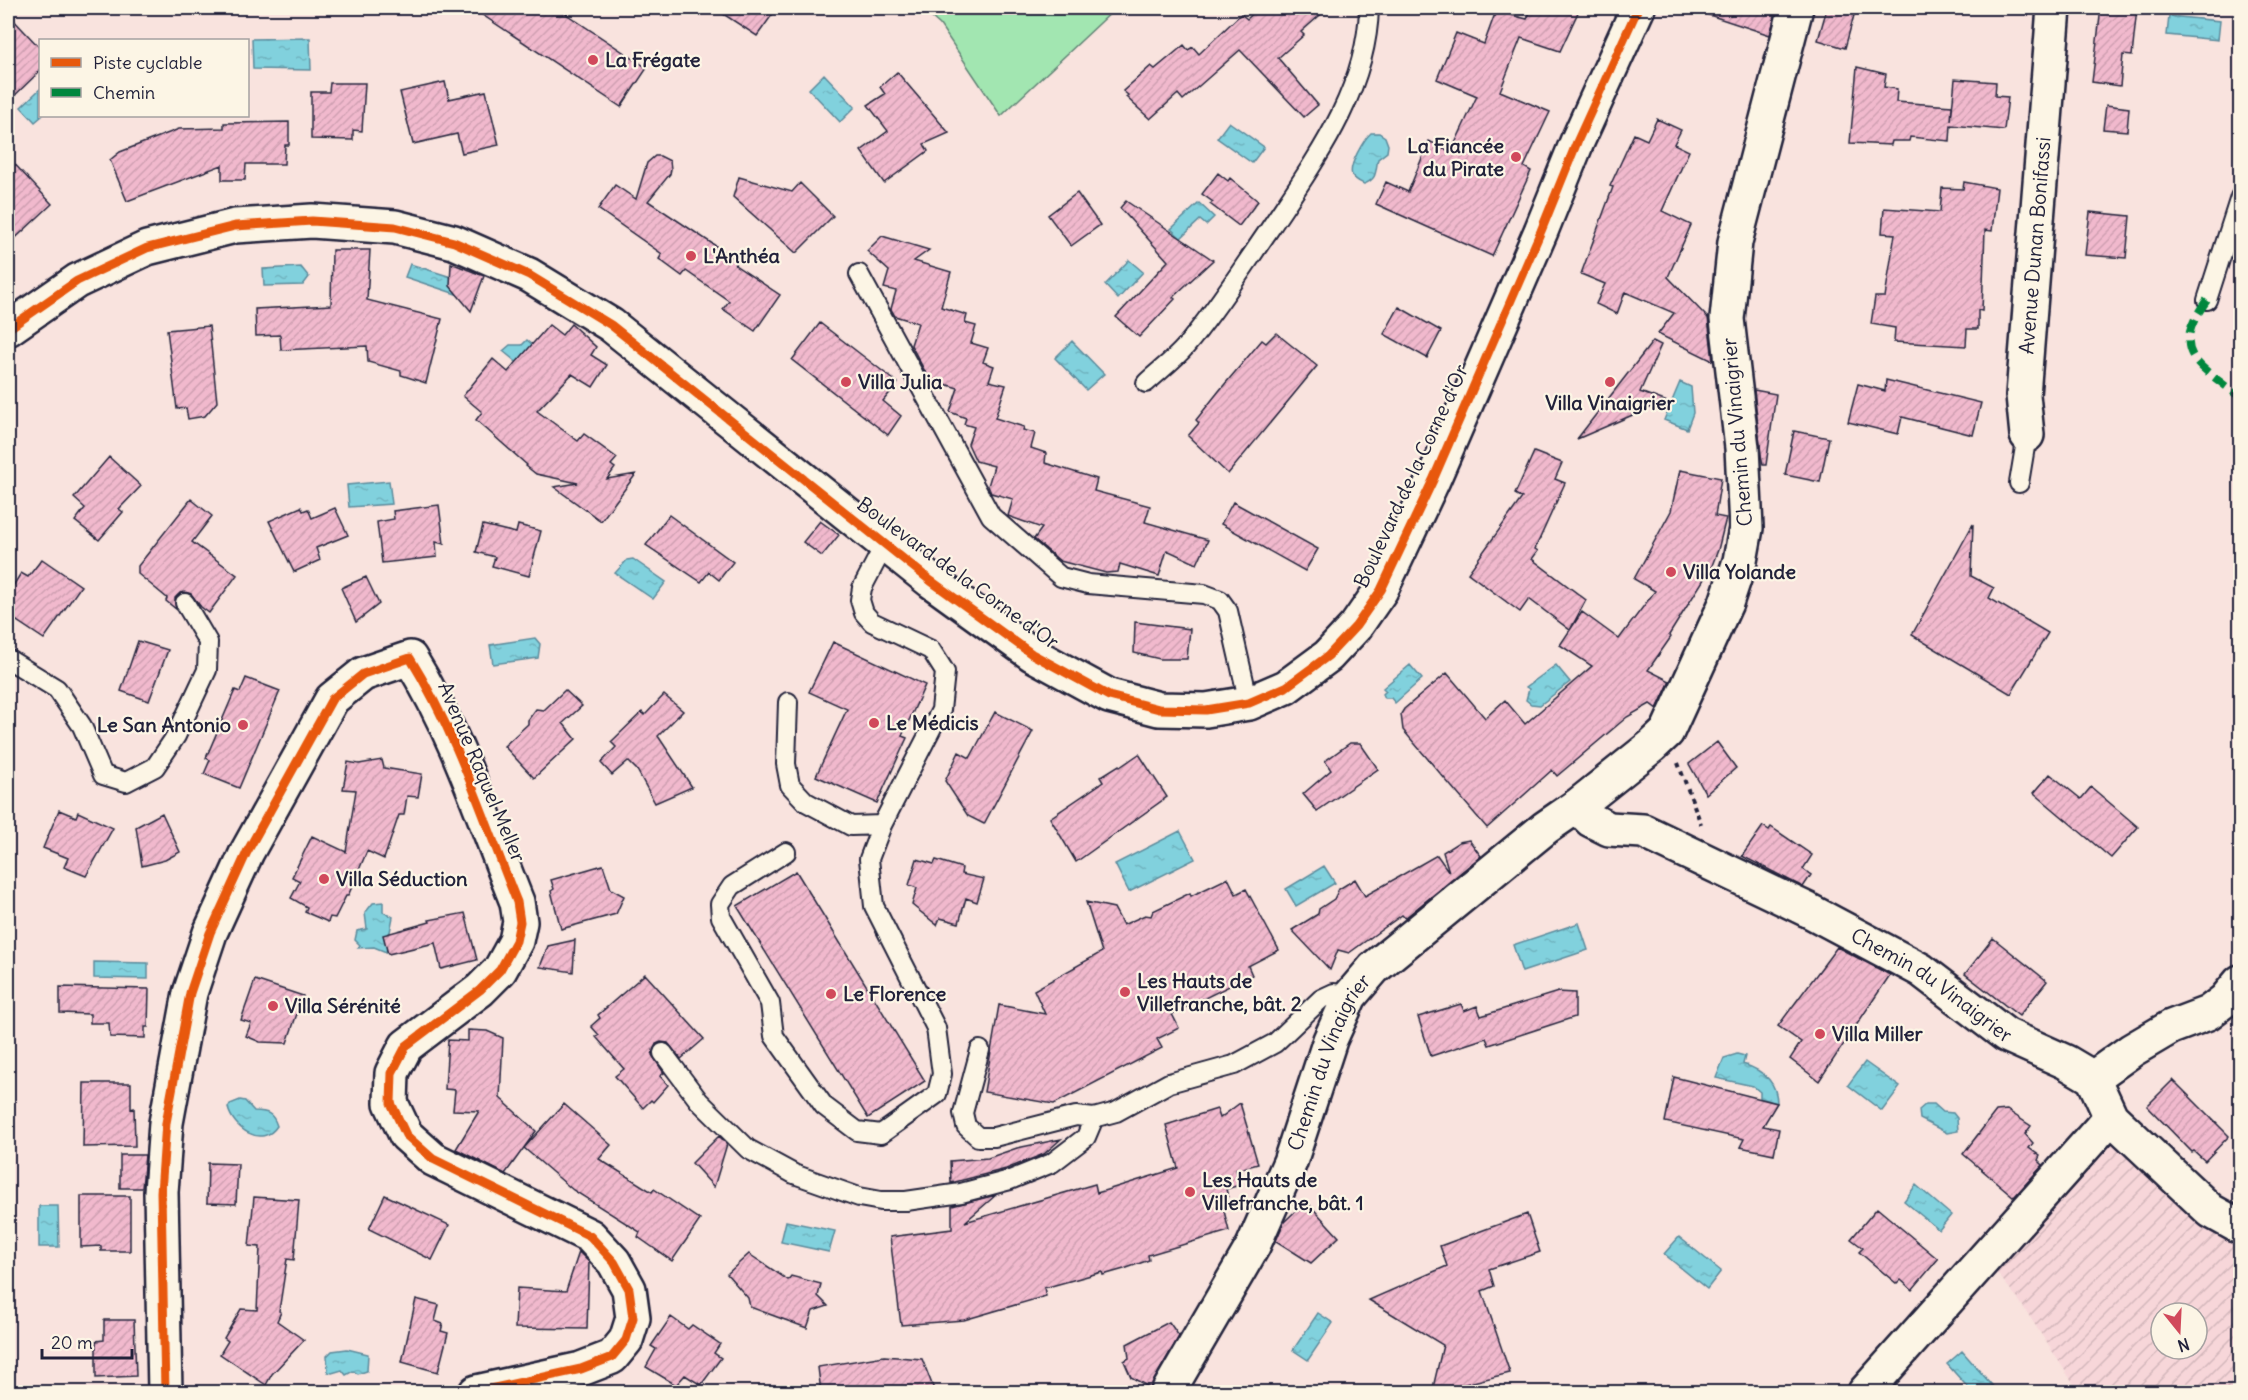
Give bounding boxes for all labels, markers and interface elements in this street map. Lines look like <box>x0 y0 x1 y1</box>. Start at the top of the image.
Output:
legend <box>39 39 249 117</box>
place label: La Frégate <box>605 47 701 72</box>
text: Piste cyclable <box>93 51 202 74</box>
marker: La Frégate <box>586 53 600 67</box>
text: Chemin <box>93 81 155 104</box>
place label: La Fiancée du Pirate <box>1407 133 1504 181</box>
street label: Avenue Dunan Bonifassi <box>2013 136 2056 355</box>
marker: La Fiancée du Pirate <box>1509 150 1523 164</box>
place label: L'Anthéa <box>703 243 781 268</box>
marker: L'Anthéa <box>684 249 698 263</box>
street label: Chemin du Vinaigrier <box>1716 337 1757 527</box>
street label: Boulevard de la Corne d'Or <box>1348 360 1473 591</box>
place label: Villa Julia <box>858 369 943 394</box>
marker: Villa Julia <box>839 375 853 389</box>
marker: Villa Vinaigrier <box>1603 375 1617 389</box>
place label: Villa Vinaigrier <box>1545 390 1675 415</box>
street label: Boulevard de la Corne d'Or <box>853 491 1064 654</box>
place label: Villa Yolande <box>1683 559 1796 584</box>
marker: Villa Yolande <box>1664 565 1678 579</box>
street label: Avenue Raquel Meller <box>433 678 532 866</box>
place label: Le Médicis <box>886 710 979 735</box>
place label: Le San Antonio <box>97 712 231 737</box>
marker: Le Médicis <box>867 716 881 730</box>
marker: Le San Antonio <box>236 718 250 732</box>
place label: Villa Séduction <box>336 866 468 891</box>
marker: Villa Séduction <box>317 872 331 886</box>
street label: Chemin du Vinaigrier <box>1847 922 2016 1048</box>
place label: Les Hauts de Villefranche, bât. 2 <box>1137 968 1302 1016</box>
street label: Chemin du Vinaigrier <box>1282 968 1376 1154</box>
place label: Le Florence <box>843 981 947 1006</box>
marker: Les Hauts de Villefranche, bât. 2 <box>1118 985 1132 999</box>
marker: Le Florence <box>824 987 838 1001</box>
place label: Villa Sérénité <box>285 993 401 1018</box>
marker: Villa Sérénité <box>266 999 280 1013</box>
place label: Villa Miller <box>1832 1021 1923 1046</box>
marker: Villa Miller <box>1813 1027 1827 1041</box>
place label: Les Hauts de Villefranche, bât. 1 <box>1202 1167 1364 1215</box>
marker: Les Hauts de Villefranche, bât. 1 <box>1183 1185 1197 1199</box>
north arrow <box>2149 1301 2209 1361</box>
scale bar <box>42 1322 132 1360</box>
text: 20 m <box>51 1331 93 1354</box>
text: N <box>2175 1334 2192 1356</box>

